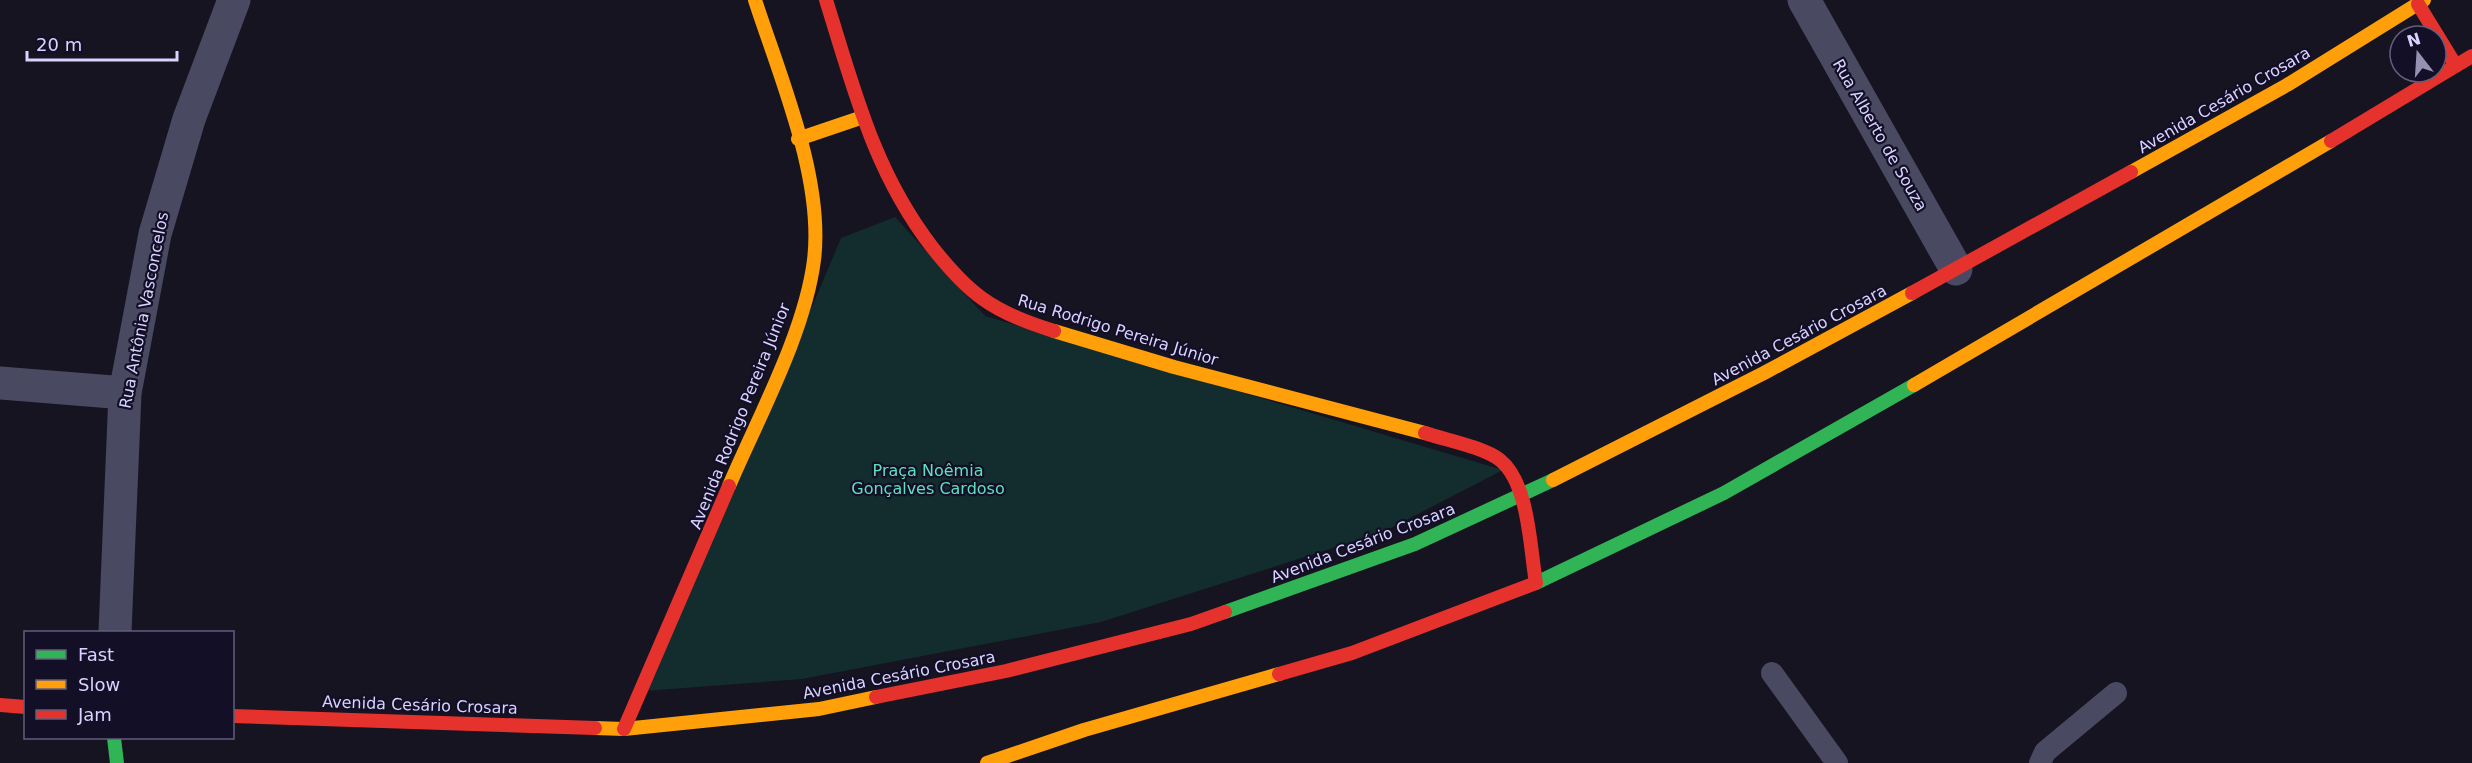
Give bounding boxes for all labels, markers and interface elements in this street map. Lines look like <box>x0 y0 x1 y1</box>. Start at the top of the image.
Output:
scale bar <box>27 24 177 62</box>
north arrow <box>2388 24 2448 84</box>
text: N <box>2405 29 2423 51</box>
text: 20 m <box>36 34 82 55</box>
street label: Avenida Cesário Crosara <box>2135 43 2313 157</box>
street label: Rua Alberto de Souza <box>1829 56 1931 214</box>
street label: Rua Antônia Vasconcelos <box>116 210 172 410</box>
street label: Avenida Cesário Crosara <box>1708 281 1890 389</box>
street label: Rua Rodrigo Pereira Júnior <box>1016 290 1221 370</box>
street label: Avenida Rodrigo Pereira Júnior <box>686 300 794 532</box>
park label: Praça Noêmia Gonçalves Cardoso <box>851 461 1005 498</box>
street label: Avenida Cesário Crosara <box>1268 499 1458 587</box>
legend <box>24 631 234 739</box>
text: Fast <box>78 644 114 665</box>
street label: Avenida Cesário Crosara <box>801 647 997 703</box>
text: Slow <box>78 674 120 695</box>
street label: Avenida Cesário Crosara <box>322 692 518 718</box>
text: Jam <box>77 704 112 725</box>

